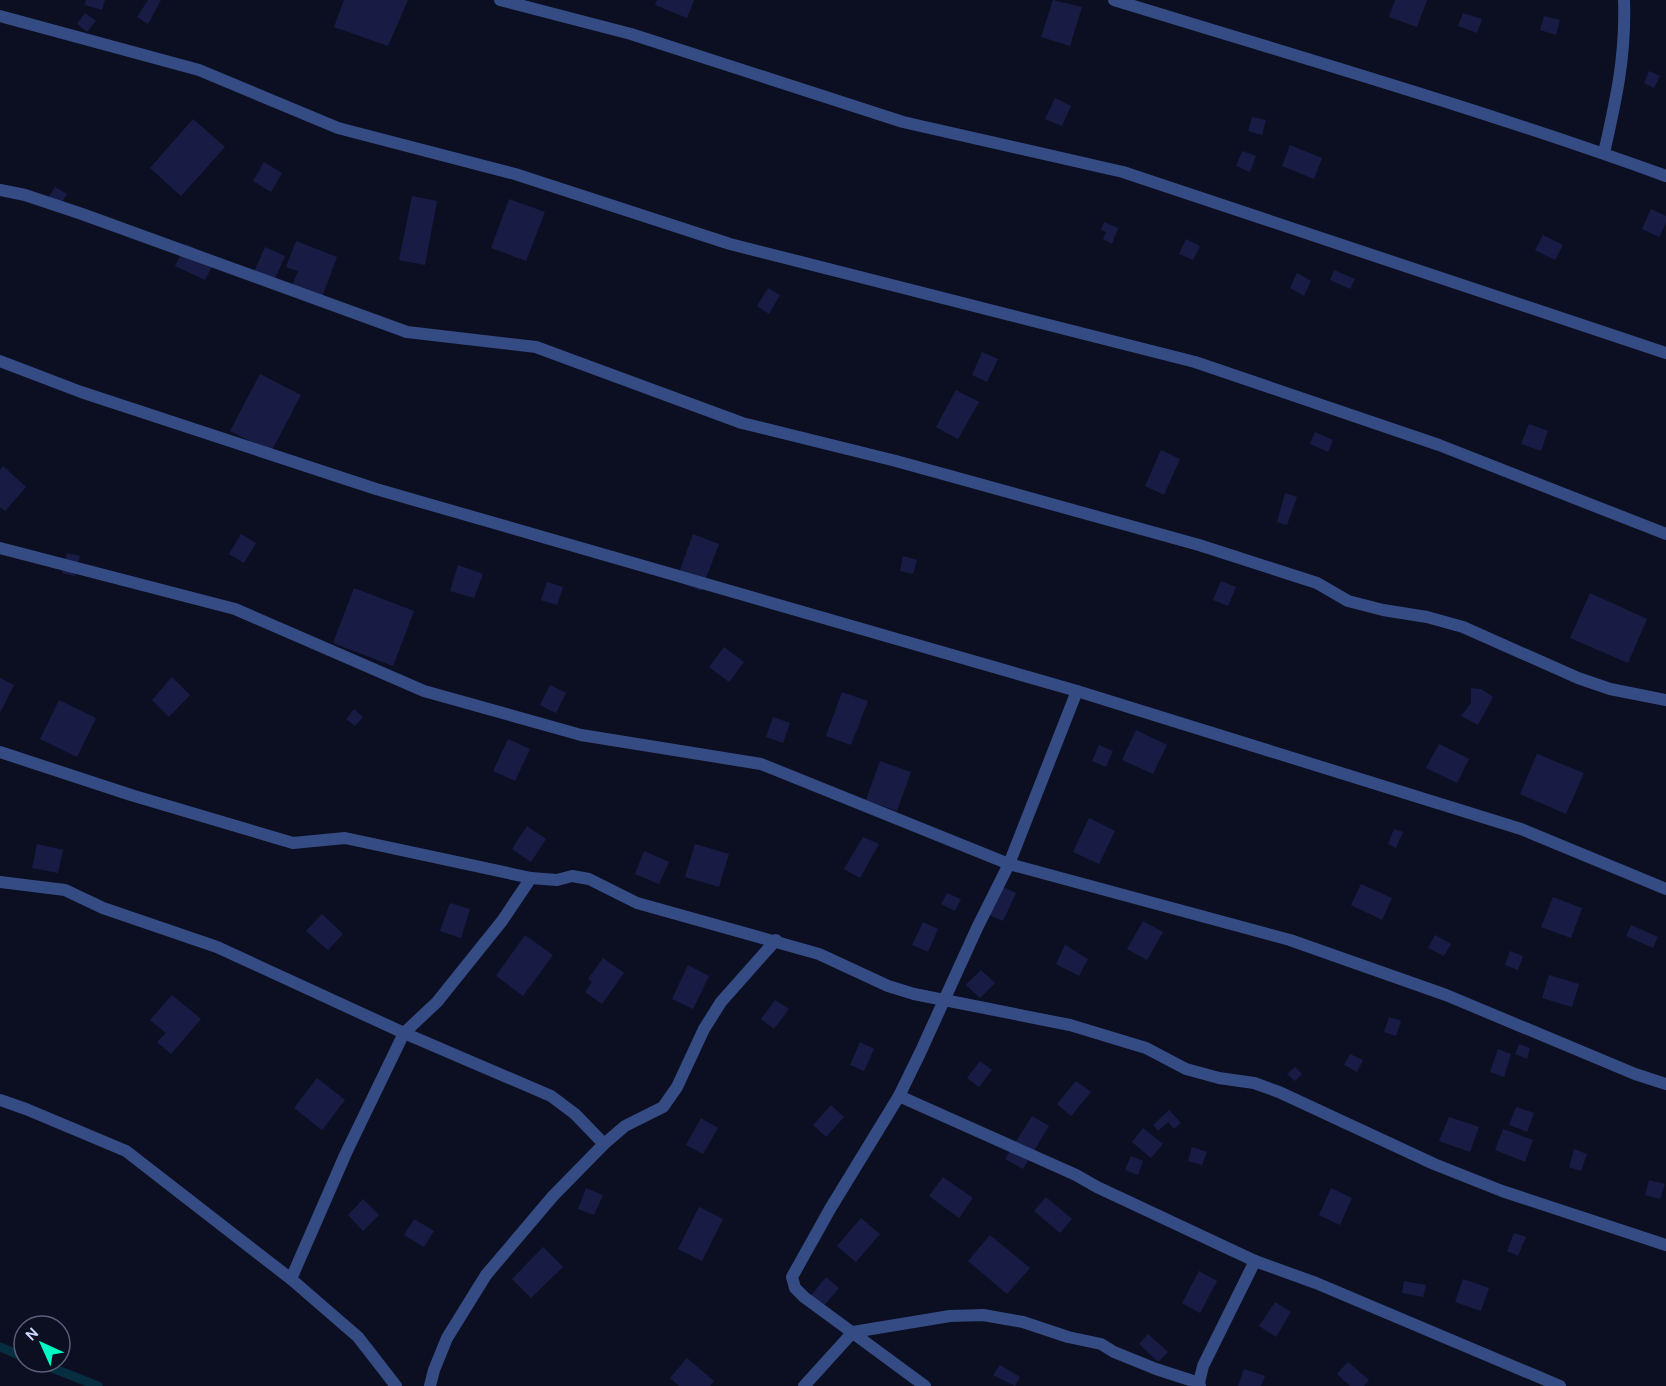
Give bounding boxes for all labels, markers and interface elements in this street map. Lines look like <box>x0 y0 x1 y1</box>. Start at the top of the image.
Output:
north arrow <box>12 1314 72 1374</box>
text: N <box>21 1323 43 1345</box>

